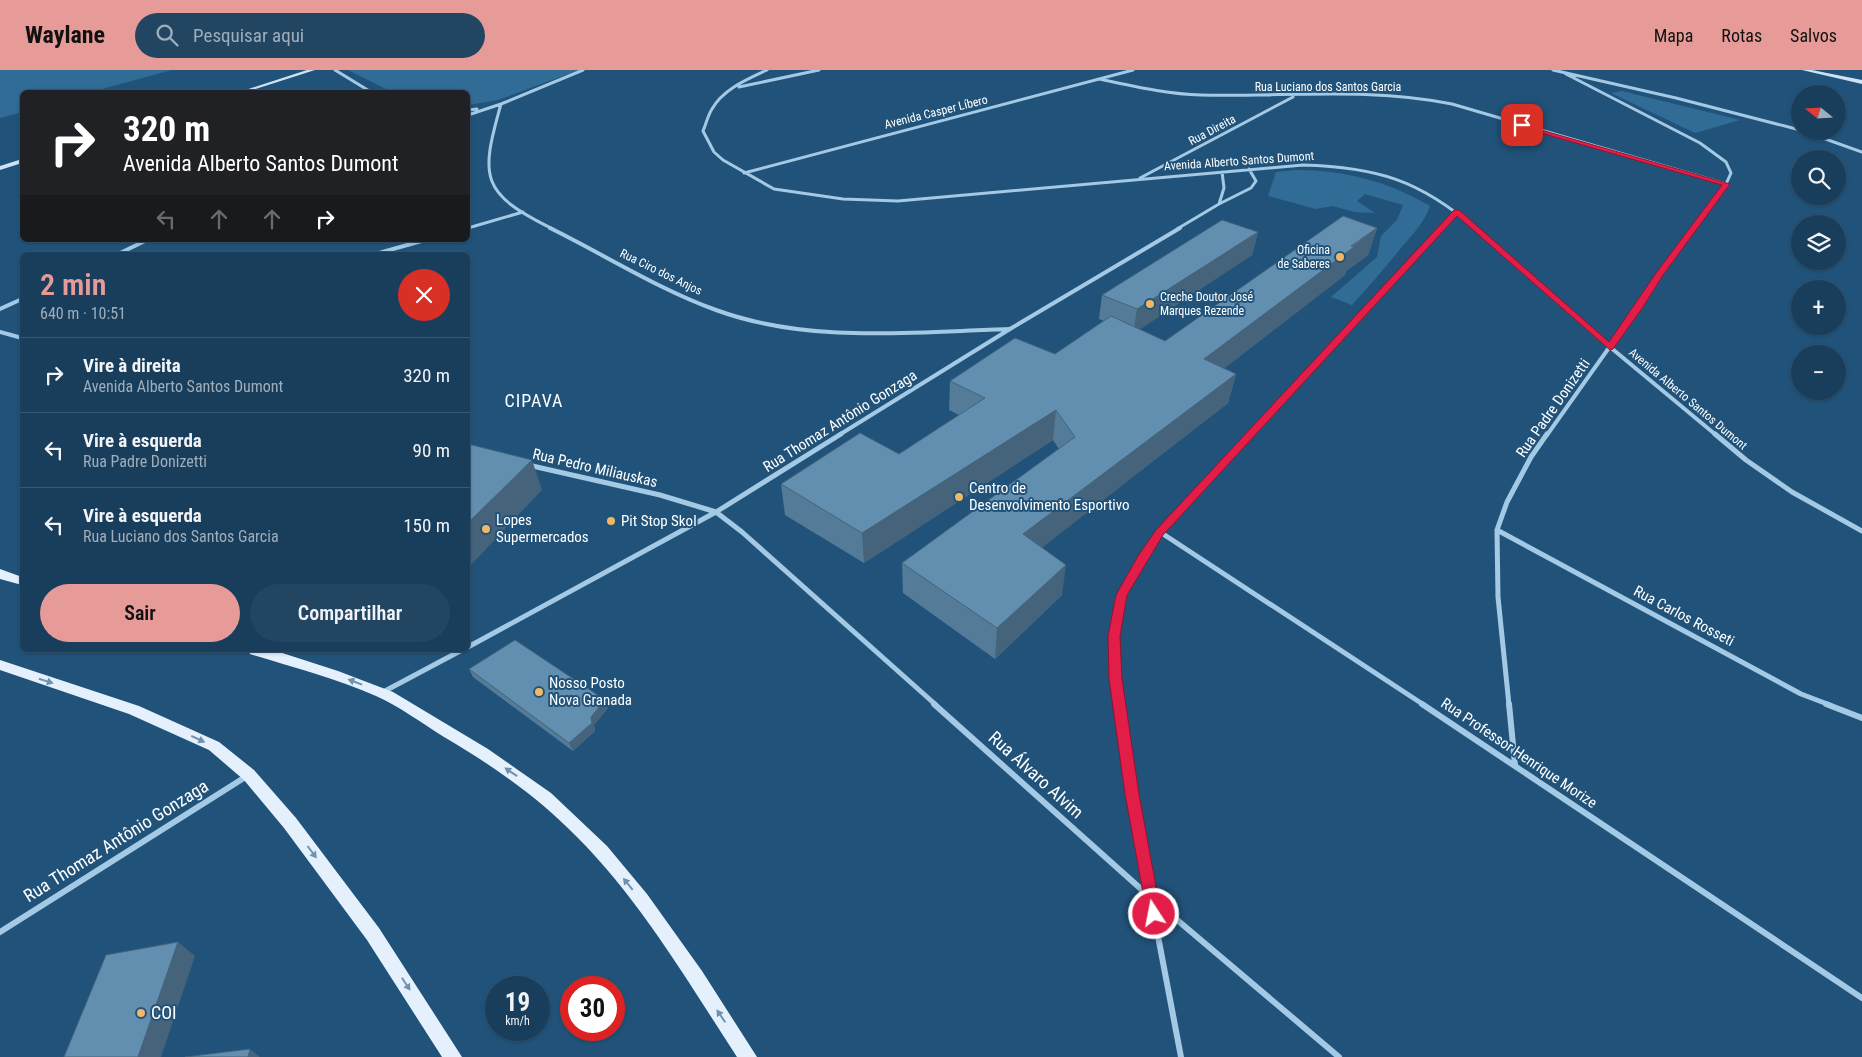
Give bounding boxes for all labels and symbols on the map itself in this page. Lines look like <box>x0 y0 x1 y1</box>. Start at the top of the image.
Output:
street label: Rua Luciano dos Santos Garcia <box>1255 80 1402 94</box>
north arrow <box>1791 85 1846 140</box>
street label: Avenida Casper Líbero <box>883 92 989 132</box>
pin <box>1501 104 1543 146</box>
street label: Rua Direita <box>1186 112 1238 148</box>
street label: Avenida Alberto Santos Dumont <box>1164 149 1315 173</box>
place label: Oficina de Saberes <box>1278 243 1330 271</box>
street label: Rua Ciro dos Anjos <box>618 246 704 298</box>
marker: Oficina de Saberes <box>1334 251 1346 263</box>
place label: Creche Doutor José Marques Rezende <box>1160 290 1254 318</box>
marker: Creche Doutor José Marques Rezende <box>1144 298 1156 310</box>
street label: Avenida Alberto Santos Dumont <box>1626 345 1750 453</box>
street label: Rua Padre Donizetti <box>1512 355 1594 461</box>
street label: Rua Thomaz Antônio Gonzaga <box>760 366 920 476</box>
district label: CIPAVA <box>505 390 563 411</box>
street label: Rua Pedro Miliauskas <box>531 445 659 491</box>
place label: Centro de Desenvolvimento Esportivo <box>969 479 1130 514</box>
marker: Centro de Desenvolvimento Esportivo <box>953 491 965 503</box>
place label: Lopes Supermercados <box>496 511 589 546</box>
place label: Pit Stop Skol <box>621 512 697 530</box>
marker: Pit Stop Skol <box>605 515 617 527</box>
marker: Lopes Supermercados <box>480 523 492 535</box>
street label: Rua Carlos Rosseti <box>1631 582 1737 650</box>
place label: Nosso Posto Nova Granada <box>549 674 632 709</box>
one-way arrow <box>39 677 54 685</box>
one-way arrow <box>348 678 362 686</box>
marker: Nosso Posto Nova Granada <box>533 686 545 698</box>
street label: Rua Professor Henrique Morize <box>1438 694 1600 812</box>
street label: Rua Álvaro Alvim <box>985 727 1088 823</box>
one-way arrow <box>191 735 205 743</box>
one-way arrow <box>504 767 518 776</box>
street label: Rua Thomaz Antônio Gonzaga <box>20 775 212 906</box>
one-way arrow <box>307 845 317 859</box>
one-way arrow <box>622 877 633 890</box>
position arrow <box>1127 887 1179 939</box>
speed limit sign: 30 <box>560 976 625 1041</box>
one-way arrow <box>401 978 411 991</box>
place label: COI <box>151 1002 177 1023</box>
marker: COI <box>135 1007 147 1019</box>
one-way arrow <box>716 1010 726 1023</box>

